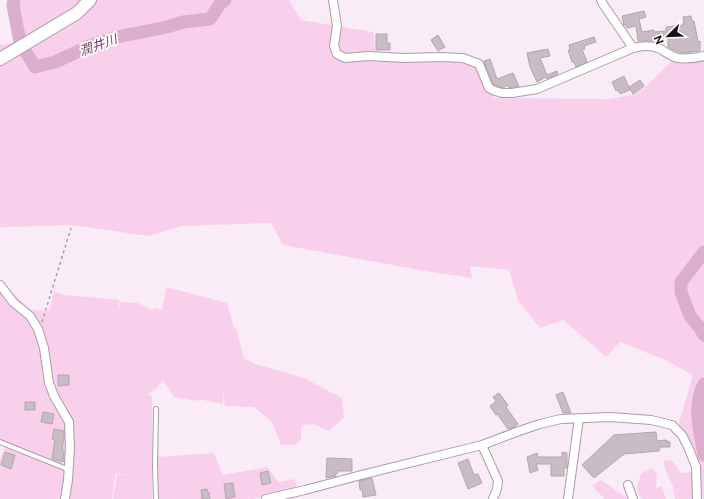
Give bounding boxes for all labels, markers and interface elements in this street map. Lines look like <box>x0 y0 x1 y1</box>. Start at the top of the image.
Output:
north arrow <box>648 16 688 56</box>
water label: 潤井川 <box>77 31 121 59</box>
text: N <box>652 33 667 46</box>

